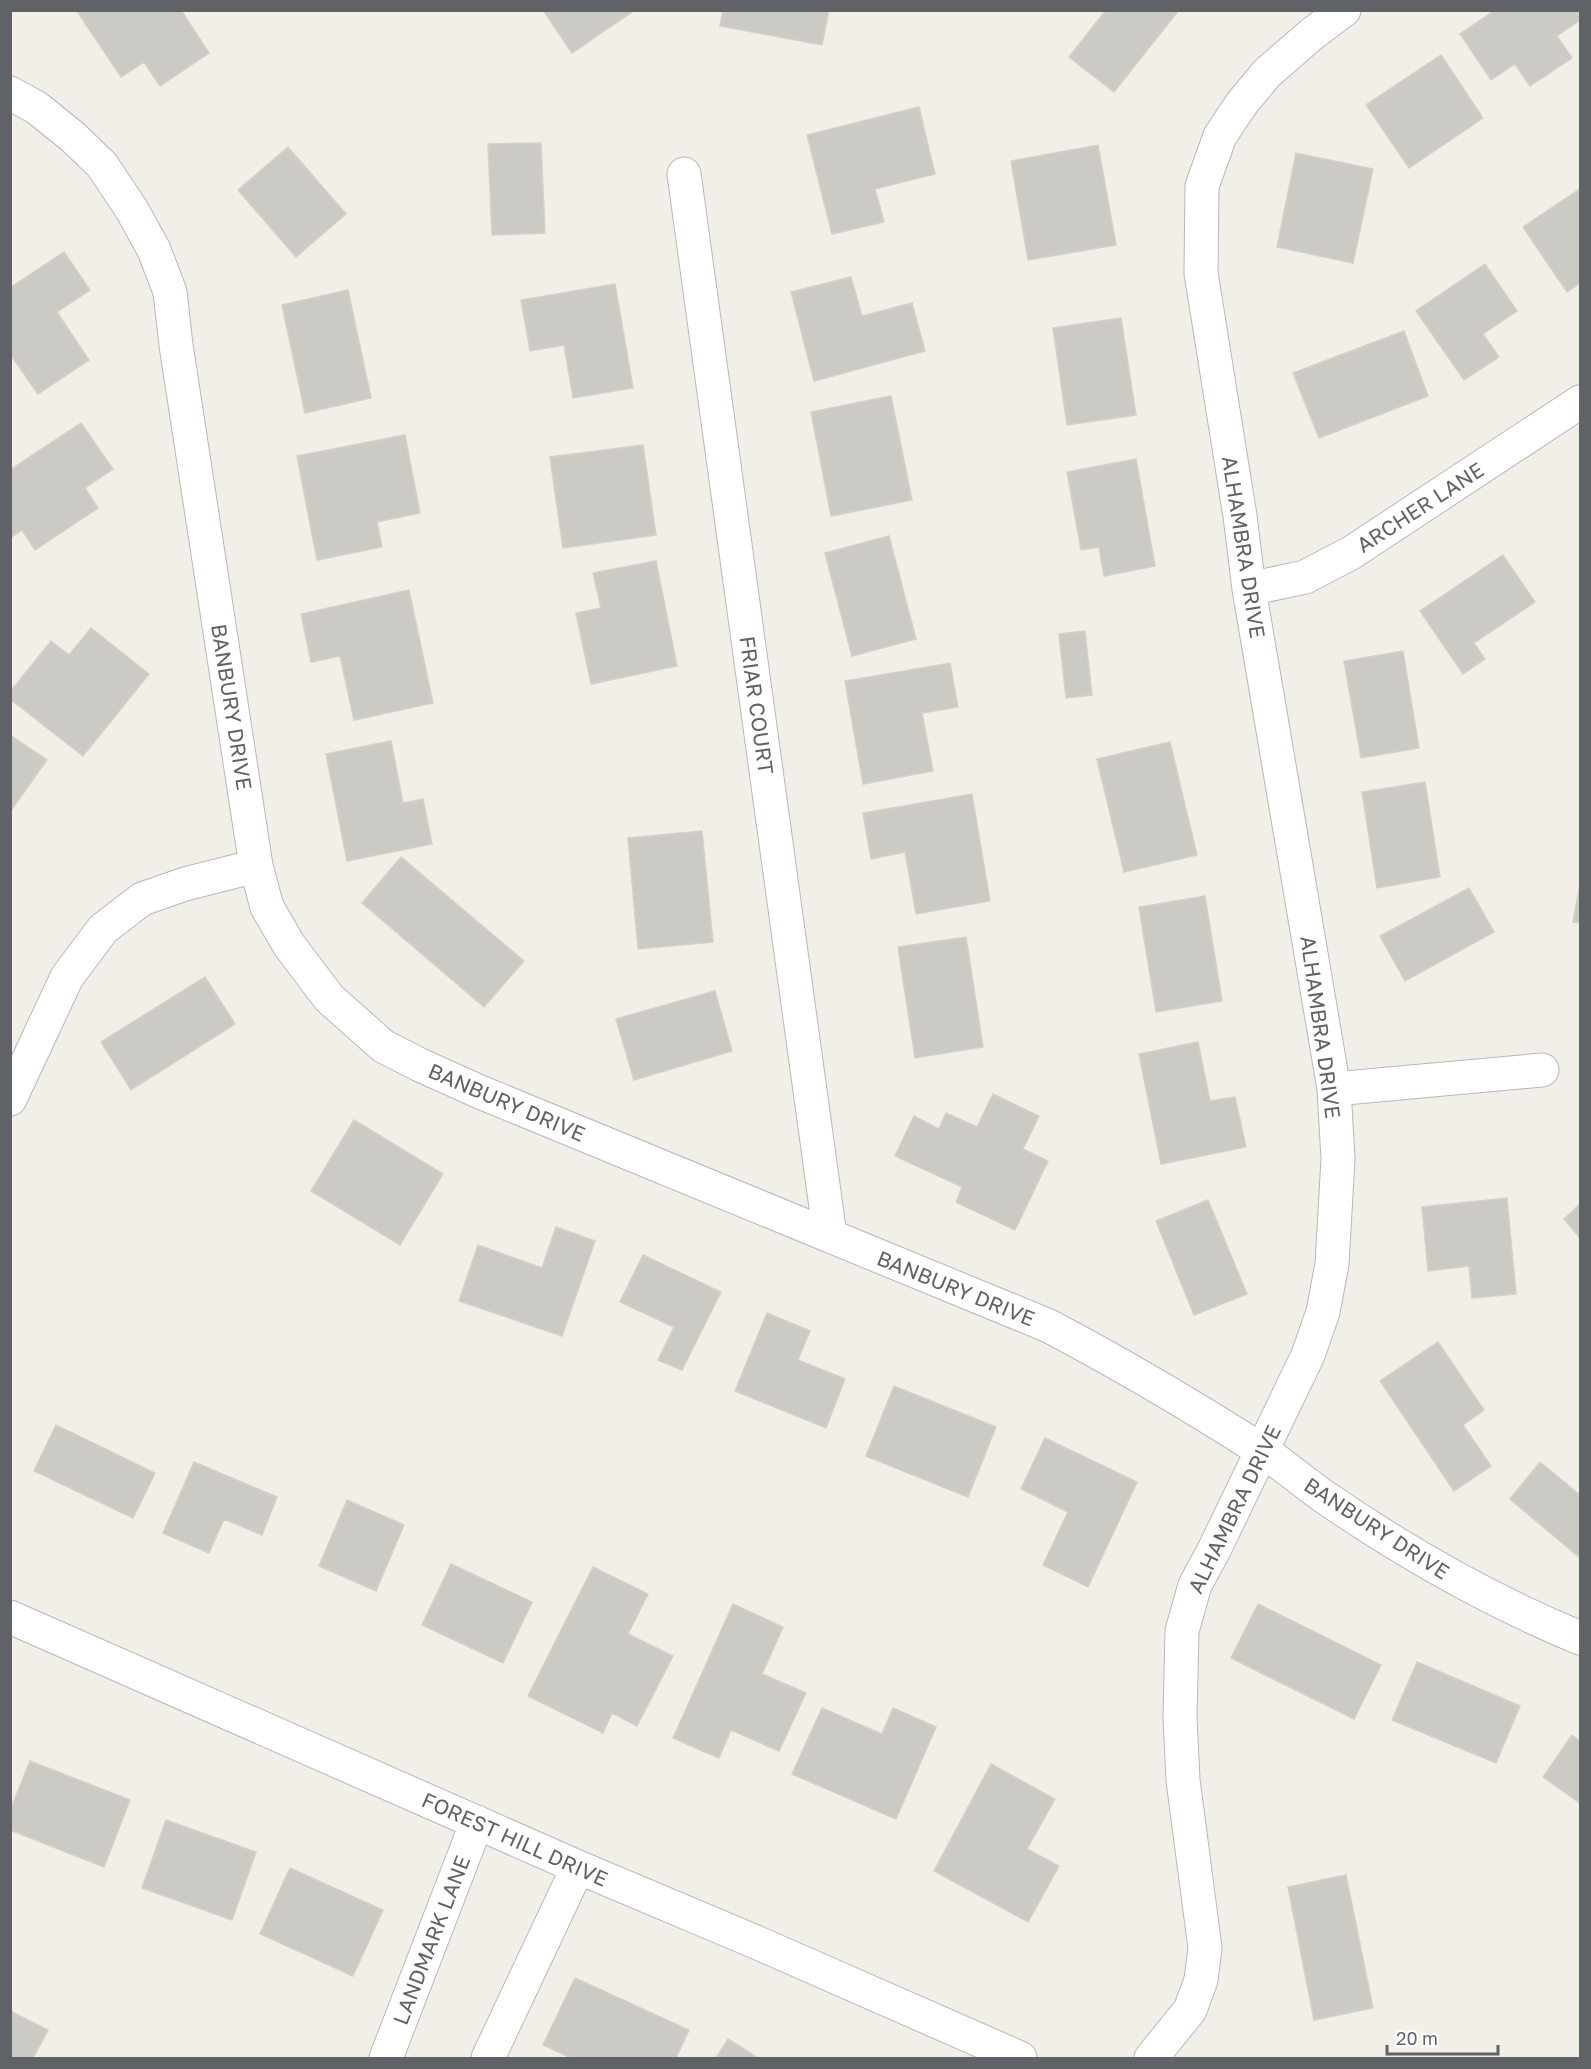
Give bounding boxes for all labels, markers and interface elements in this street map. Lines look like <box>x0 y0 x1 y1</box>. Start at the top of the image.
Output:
street label: ALHAMBRA DRIVE <box>1217 454 1271 640</box>
street label: ARCHER LANE <box>1352 456 1488 558</box>
street label: BANBURY DRIVE <box>206 622 258 792</box>
street label: FRIAR COURT <box>734 634 780 776</box>
street label: ALHAMBRA DRIVE <box>1295 934 1347 1120</box>
street label: BANBURY DRIVE <box>425 1057 589 1147</box>
street label: BANBURY DRIVE <box>873 1245 1039 1331</box>
street label: ALHAMBRA DRIVE <box>1182 1420 1286 1598</box>
street label: BANBURY DRIVE <box>1300 1471 1454 1585</box>
street label: FOREST HILL DRIVE <box>418 1786 612 1892</box>
street label: LANDMARK LANE <box>387 1852 475 2028</box>
scale bar <box>1387 2018 1498 2056</box>
text: 20 m <box>1396 2027 1438 2049</box>

